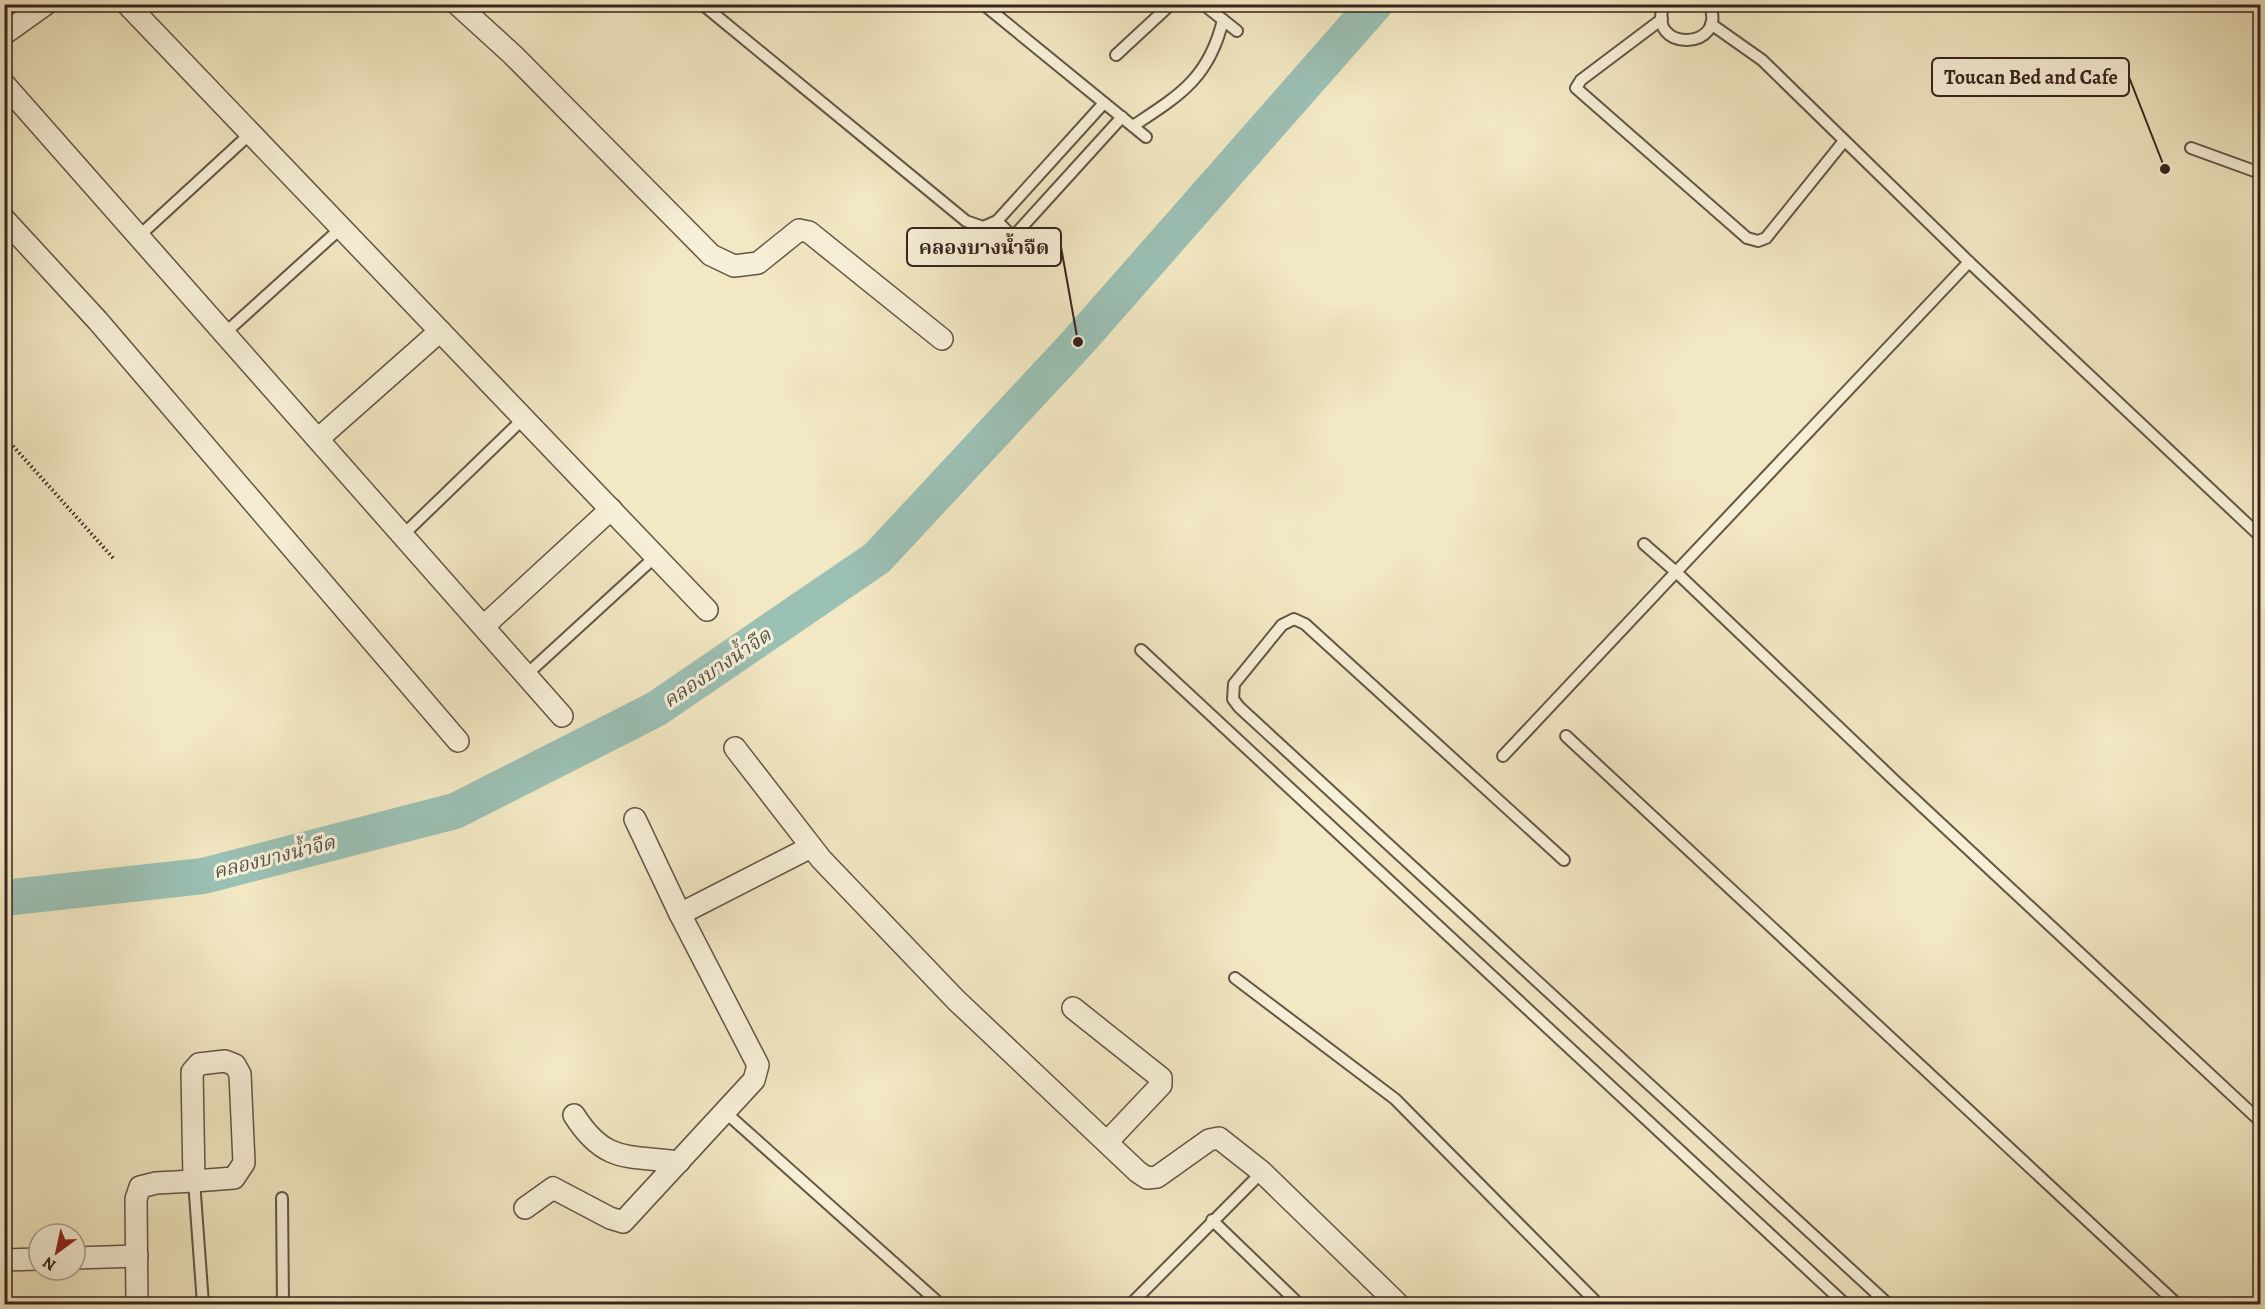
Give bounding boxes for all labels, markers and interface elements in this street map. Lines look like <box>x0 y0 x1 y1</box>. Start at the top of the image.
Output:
callout: Toucan Bed and Cafe <box>1932 58 2129 96</box>
text: Toucan Bed and Cafe <box>1944 64 2118 91</box>
callout: คลองบางน้ำจืด <box>907 228 1061 266</box>
text: คลองบางน้ำจืด <box>919 232 1049 261</box>
water label: คลองบางน้ำจืด <box>656 619 777 714</box>
water label: คลองบางน้ำจืด <box>210 827 339 885</box>
north arrow <box>27 1222 87 1282</box>
text: N <box>38 1251 60 1276</box>

